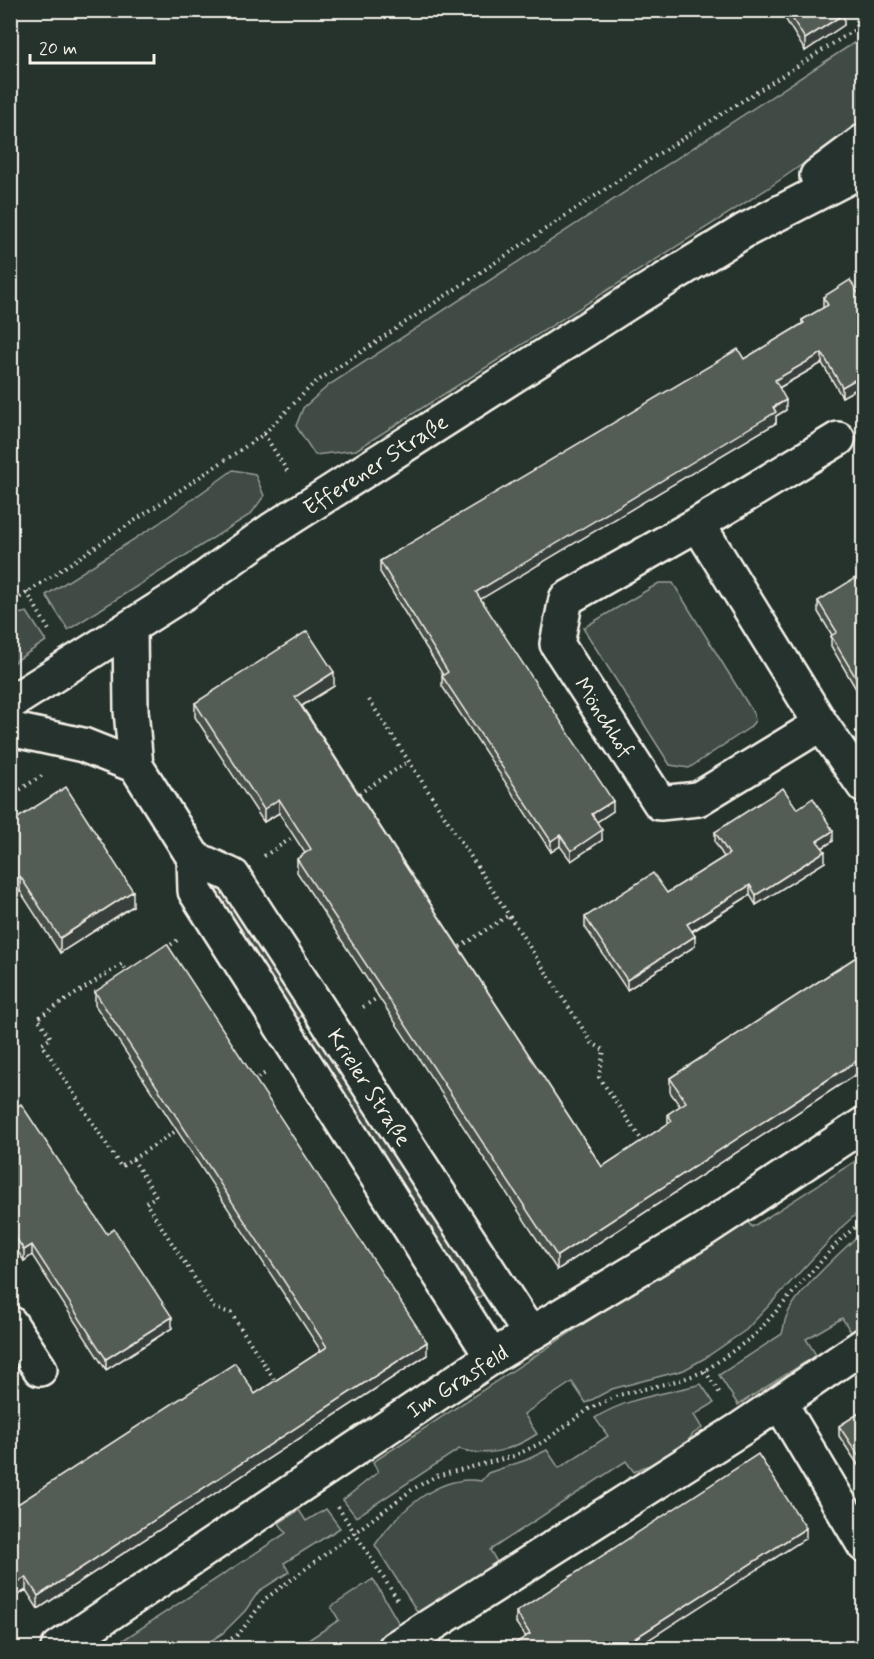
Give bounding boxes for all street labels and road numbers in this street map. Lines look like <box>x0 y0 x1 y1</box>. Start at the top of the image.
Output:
street label: Efferener Straße <box>299 408 454 523</box>
street label: Mönchhof <box>567 673 640 764</box>
street label: Krieler Straße <box>320 1024 417 1152</box>
street label: Im Grasfeld <box>402 1340 514 1426</box>

